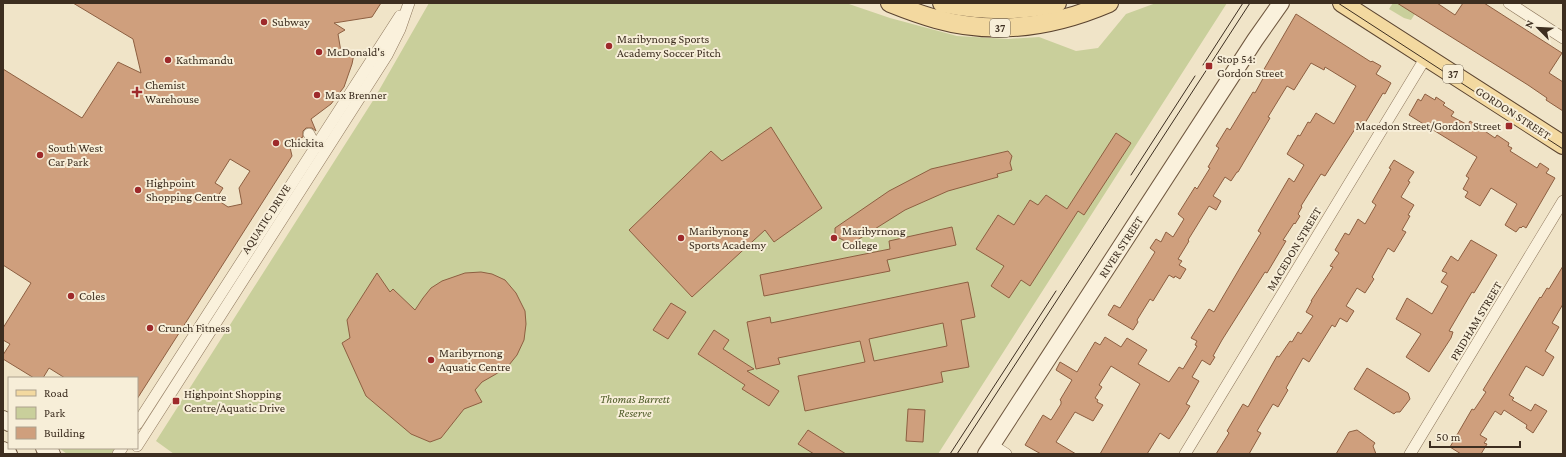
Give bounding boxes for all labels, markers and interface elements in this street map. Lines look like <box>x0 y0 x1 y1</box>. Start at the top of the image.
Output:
north arrow <box>1518 8 1558 48</box>
place label: Subway <box>272 15 310 29</box>
marker: Subway <box>259 17 269 27</box>
text: N <box>1522 18 1536 30</box>
road number: 37 <box>990 19 1010 37</box>
place label: Maribynong Sports Academy Soccer Pitch <box>617 32 722 60</box>
marker: Maribynong Sports Academy Soccer Pitch <box>604 41 614 51</box>
place label: McDonald's <box>327 45 385 59</box>
marker: McDonald's <box>314 47 324 57</box>
place label: Stop 54: Gordon Street <box>1217 52 1285 80</box>
place label: Kathmandu <box>176 53 234 67</box>
marker: Kathmandu <box>163 55 173 65</box>
marker: Stop 54: Gordon Street <box>1204 61 1214 71</box>
road number: 37 <box>1443 65 1463 83</box>
place label: Chemist Warehouse <box>145 78 199 106</box>
street label: GORDON STREET <box>1473 84 1554 143</box>
marker: Chemist Warehouse <box>132 87 142 97</box>
place label: Max Brenner <box>325 88 387 102</box>
marker: Max Brenner <box>312 90 322 100</box>
place label: Macedon Street/Gordon Street <box>1356 119 1502 133</box>
marker: Macedon Street/Gordon Street <box>1504 121 1514 131</box>
place label: Chickita <box>284 136 324 150</box>
marker: Chickita <box>271 138 281 148</box>
place label: South West Car Park <box>48 141 104 169</box>
marker: South West Car Park <box>35 150 45 160</box>
place label: Highpoint Shopping Centre <box>146 176 226 204</box>
street label: AQUATIC DRIVE <box>238 181 294 256</box>
marker: Highpoint Shopping Centre <box>133 185 143 195</box>
street label: MACEDON STREET <box>1264 204 1325 293</box>
street label: RIVER STREET <box>1096 213 1146 281</box>
place label: Maribynong Sports Academy <box>689 224 767 252</box>
place label: Maribyrnong College <box>842 224 906 252</box>
marker: Maribynong Sports Academy <box>676 233 686 243</box>
marker: Maribyrnong College <box>829 233 839 243</box>
street label: PRIDHAM STREET <box>1447 279 1505 363</box>
place label: Coles <box>79 289 105 303</box>
marker: Coles <box>66 291 76 301</box>
place label: Crunch Fitness <box>158 321 230 335</box>
marker: Crunch Fitness <box>145 323 155 333</box>
place label: Maribyrnong Aquatic Centre <box>439 346 510 374</box>
marker: Maribyrnong Aquatic Centre <box>426 355 436 365</box>
legend <box>8 377 138 449</box>
text: Road <box>44 386 69 400</box>
place label: Highpoint Shopping Centre/Aquatic Drive <box>184 387 285 415</box>
park label: Thomas Barrett Reserve <box>600 392 670 420</box>
marker: Highpoint Shopping Centre/Aquatic Drive <box>171 396 181 406</box>
text: Park <box>44 406 66 420</box>
scale bar <box>1430 423 1520 449</box>
text: Building <box>44 426 85 440</box>
text: 50 m <box>1436 430 1461 444</box>

